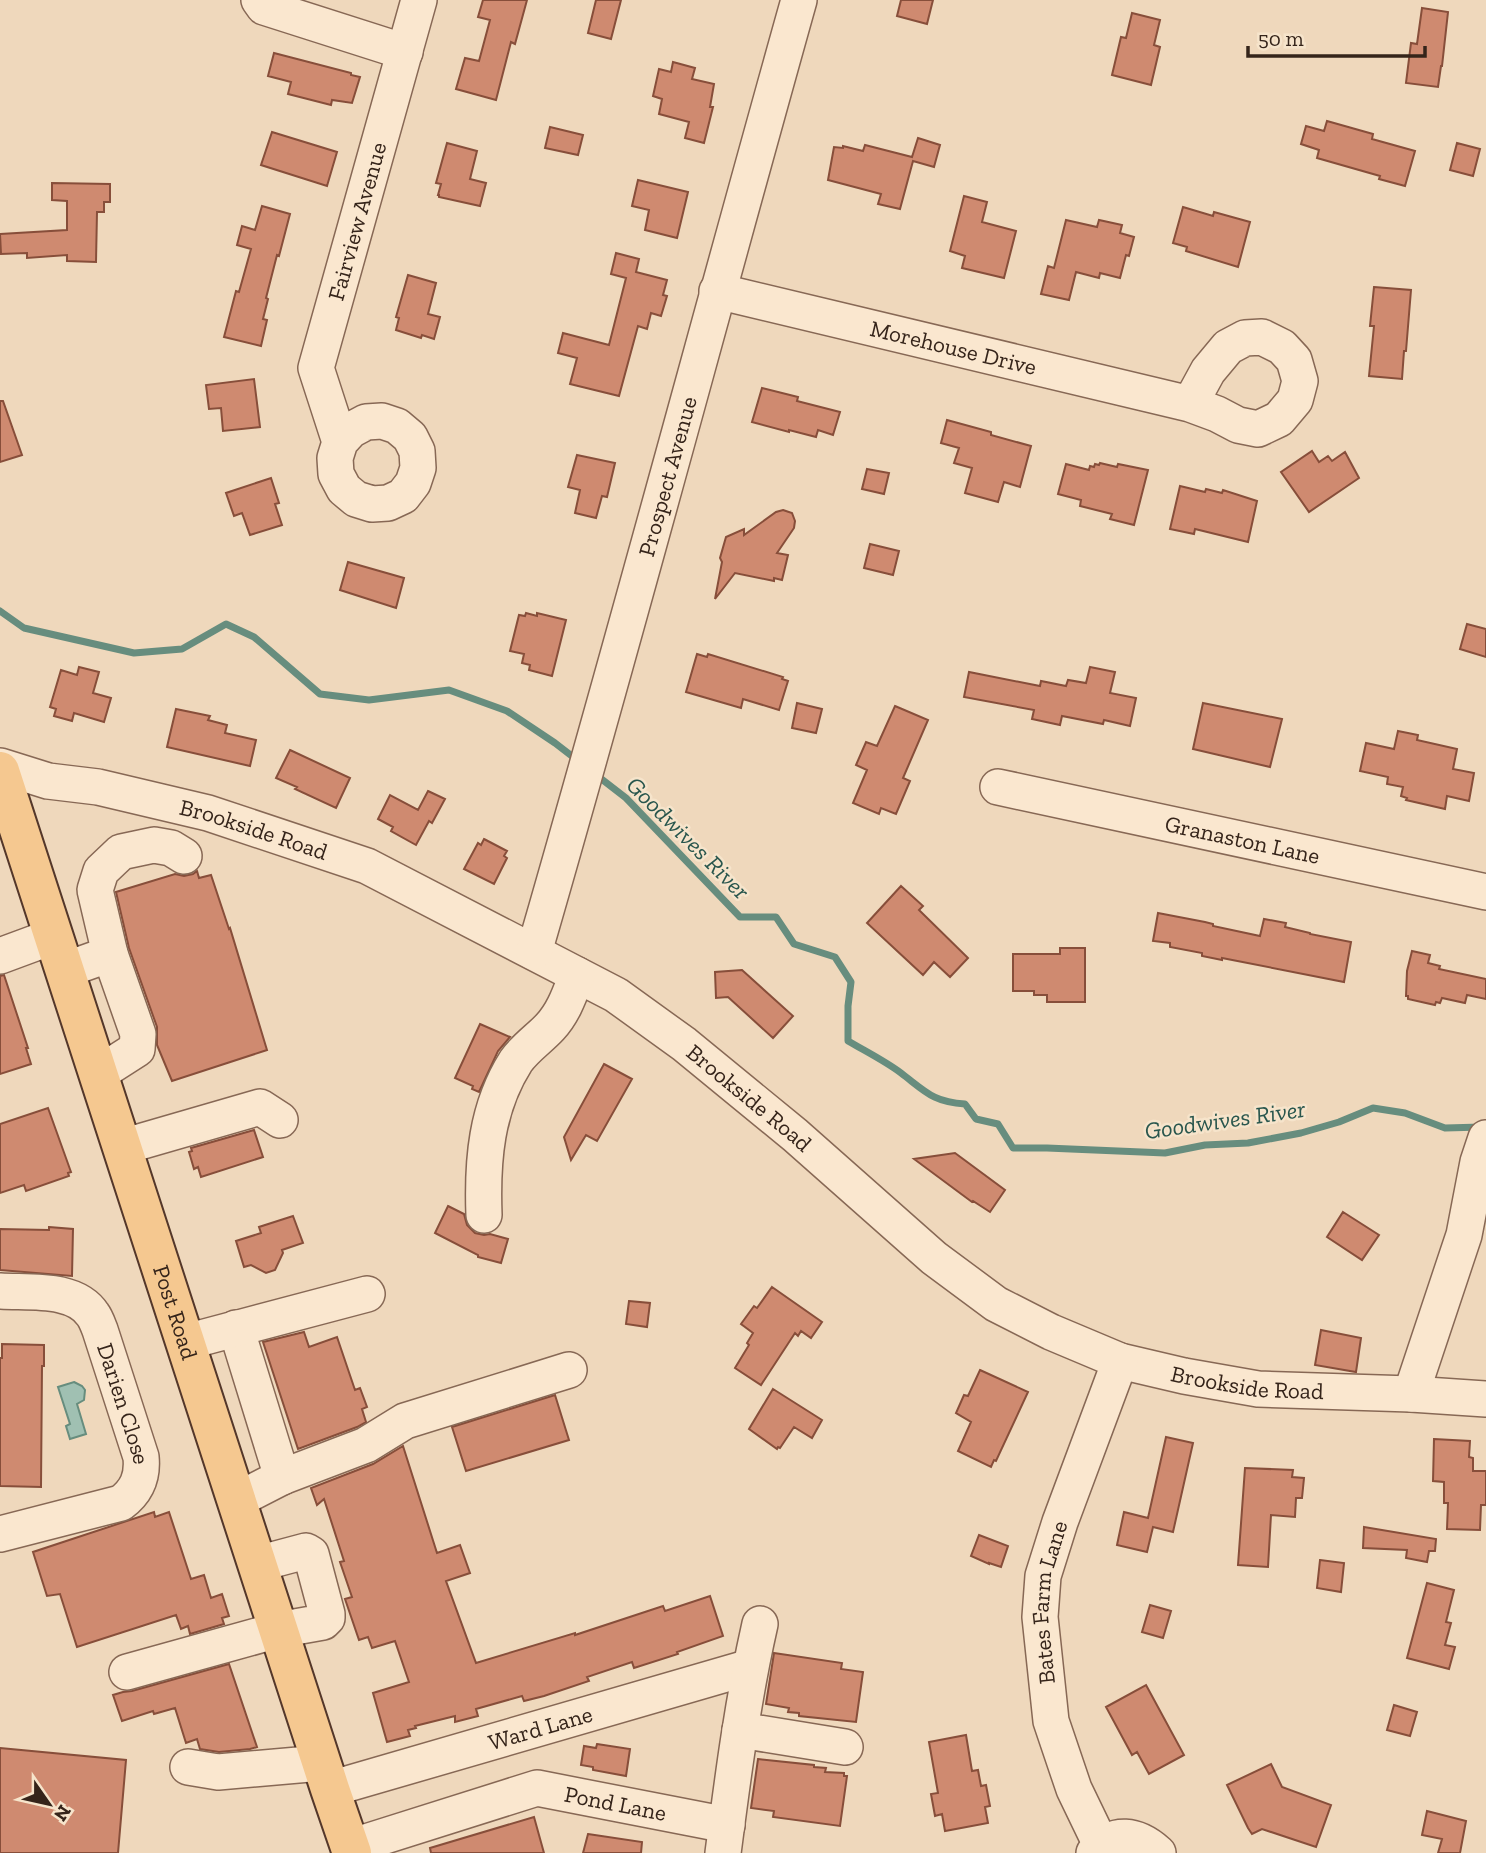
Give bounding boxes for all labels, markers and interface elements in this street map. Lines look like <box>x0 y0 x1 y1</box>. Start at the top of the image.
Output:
scale bar <box>1248 14 1425 58</box>
text: 50 m <box>1258 26 1304 51</box>
street label: Fairview Avenue <box>322 139 393 304</box>
street label: Morehouse Drive <box>867 314 1039 381</box>
street label: Prospect Avenue <box>632 393 703 560</box>
water label: Goodwives River <box>621 770 756 906</box>
street label: Brookside Road <box>177 793 332 866</box>
street label: Granaston Lane <box>1162 809 1322 870</box>
street label: Brookside Road <box>681 1038 818 1158</box>
water label: Goodwives River <box>1143 1094 1308 1145</box>
street label: Post Road <box>147 1261 204 1363</box>
street label: Darien Close <box>91 1339 156 1465</box>
street label: Brookside Road <box>1168 1359 1324 1405</box>
street label: Bates Farm Lane <box>1026 1517 1074 1686</box>
street label: Ward Lane <box>485 1700 595 1756</box>
north arrow <box>14 1769 84 1839</box>
street label: Pond Lane <box>562 1780 669 1827</box>
text: N <box>49 1801 76 1826</box>

